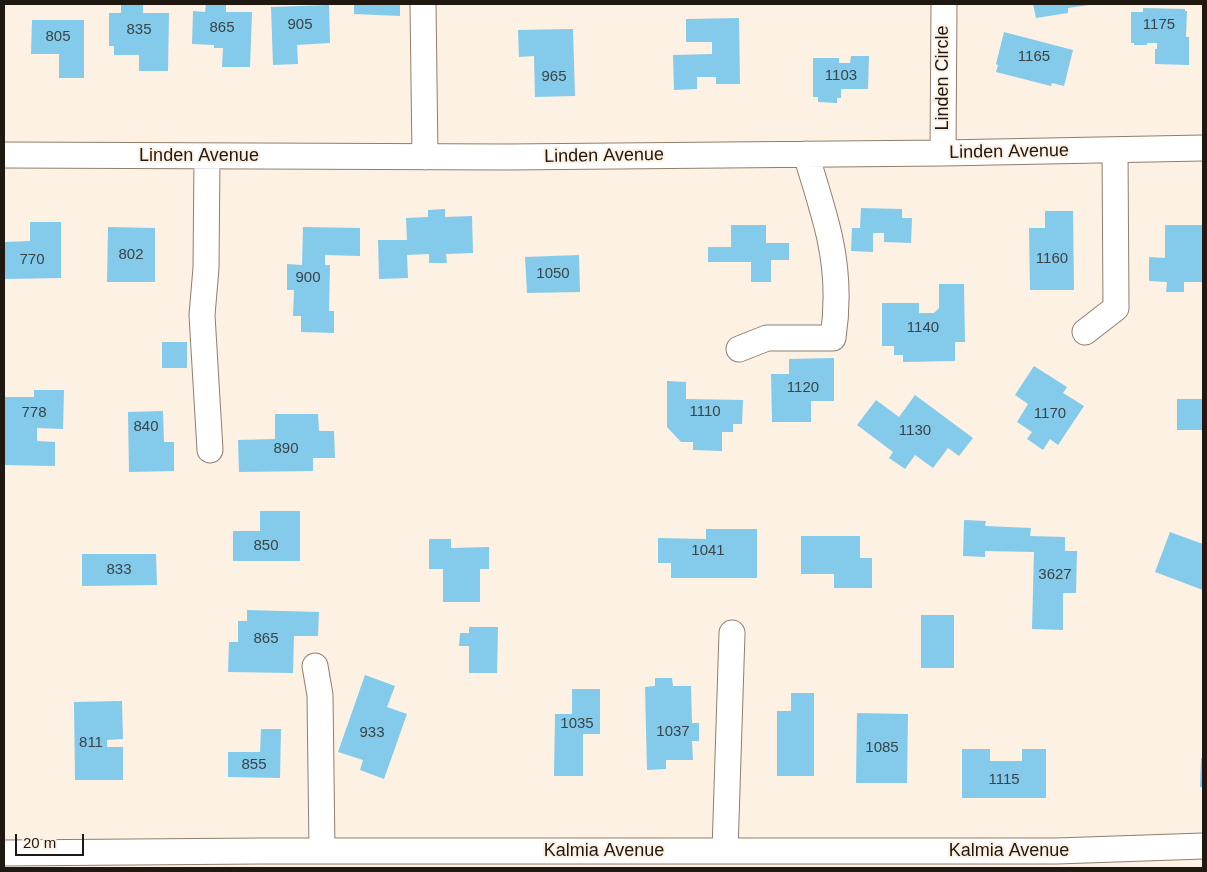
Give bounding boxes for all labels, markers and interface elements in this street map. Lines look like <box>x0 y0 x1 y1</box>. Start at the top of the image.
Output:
house number: 905 <box>287 16 313 34</box>
house number: 1175 <box>1143 16 1175 34</box>
house number: 865 <box>209 19 235 37</box>
house number: 835 <box>126 21 152 39</box>
street label: Linden Circle <box>932 25 954 131</box>
house number: 805 <box>45 28 71 46</box>
house number: 1165 <box>1018 48 1050 66</box>
house number: 1103 <box>825 67 857 85</box>
house number: 965 <box>541 68 567 86</box>
street label: Linden Avenue <box>949 140 1069 164</box>
street label: Linden Avenue <box>544 144 664 168</box>
street label: Linden Avenue <box>139 145 259 167</box>
house number: 802 <box>118 246 144 264</box>
house number: 1160 <box>1036 250 1068 268</box>
house number: 770 <box>19 251 45 269</box>
house number: 1050 <box>536 265 570 283</box>
house number: 900 <box>295 269 321 287</box>
house number: 1140 <box>907 319 939 337</box>
house number: 1120 <box>787 379 819 397</box>
house number: 1110 <box>689 403 721 421</box>
house number: 778 <box>21 404 47 422</box>
house number: 1170 <box>1034 405 1066 423</box>
house number: 840 <box>133 418 159 436</box>
house number: 1130 <box>899 422 931 440</box>
house number: 890 <box>273 440 299 458</box>
house number: 850 <box>253 537 279 555</box>
house number: 1041 <box>691 542 725 560</box>
house number: 833 <box>106 561 132 579</box>
house number: 3627 <box>1038 566 1072 584</box>
house number: 865 <box>253 630 279 648</box>
house number: 1035 <box>560 715 594 733</box>
house number: 1037 <box>656 723 690 741</box>
house number: 933 <box>359 724 385 742</box>
house number: 811 <box>79 734 103 752</box>
house number: 1085 <box>865 739 899 757</box>
house number: 855 <box>241 756 267 774</box>
house number: 1115 <box>988 771 1020 789</box>
scale bar <box>18 824 86 856</box>
text: 20 m <box>23 834 56 851</box>
street label: Kalmia Avenue <box>544 840 664 862</box>
street label: Kalmia Avenue <box>949 840 1069 862</box>

